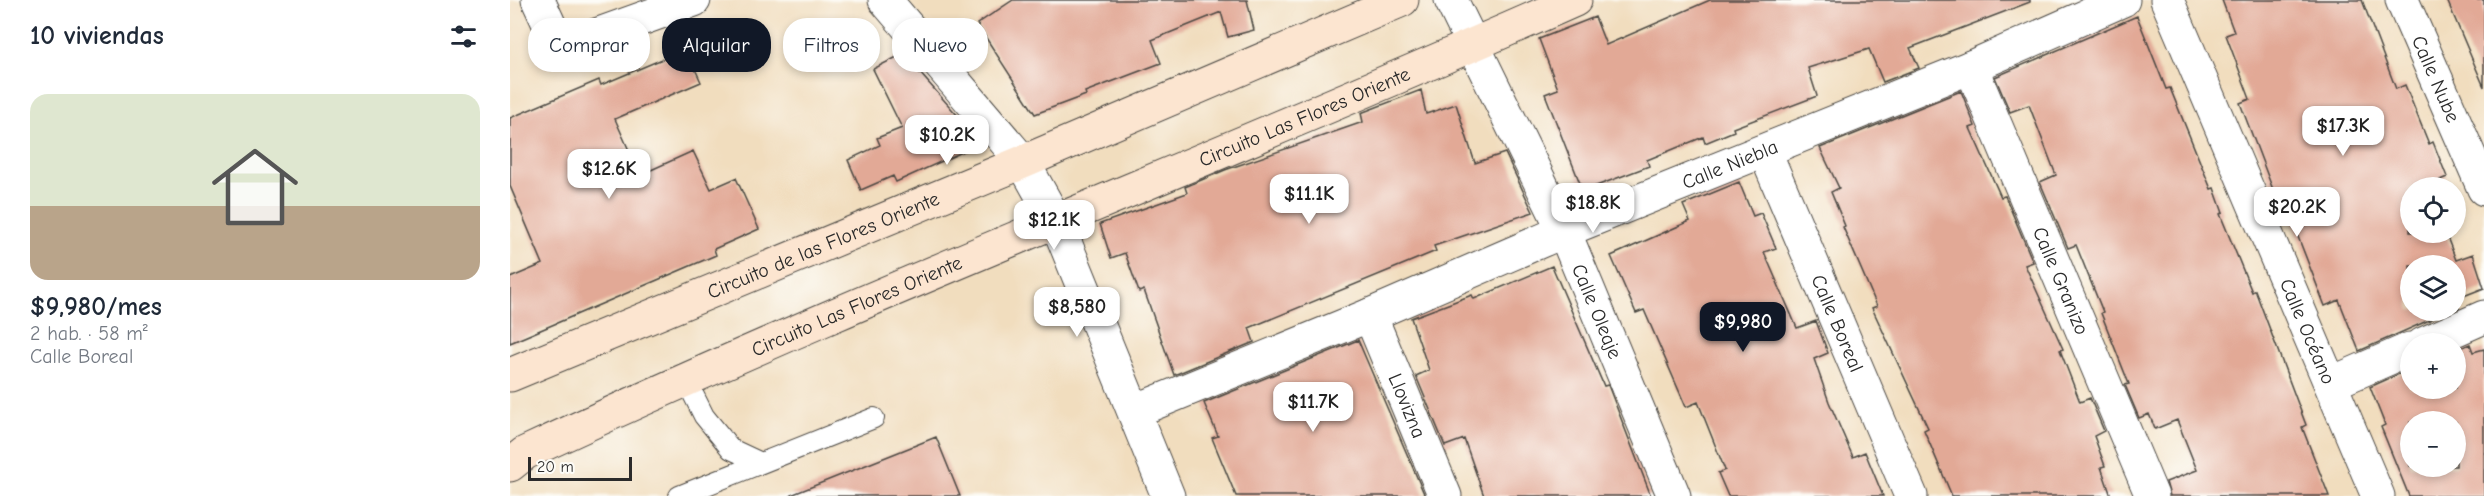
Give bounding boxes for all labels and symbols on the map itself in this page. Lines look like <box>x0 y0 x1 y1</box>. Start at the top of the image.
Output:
street label: Calle Nube <box>2407 32 2465 126</box>
street label: Circuito Las Flores Oriente <box>1195 62 1413 171</box>
pin: $17.3K <box>2294 106 2392 157</box>
pin: $10.2K <box>898 115 996 166</box>
street label: Calle Niebla <box>1679 135 1781 194</box>
pin: $12.6K <box>560 149 658 200</box>
pin: $11.1K <box>1260 174 1358 225</box>
pin: $18.8K <box>1544 183 1642 234</box>
street label: Circuito de las Flores Oriente <box>704 187 942 303</box>
pin: $20.2K <box>2248 187 2346 238</box>
pin: $12.1K <box>1005 200 1103 251</box>
street label: Calle Granizo <box>2028 223 2094 338</box>
street label: Circuito Las Flores Oriente <box>748 251 965 361</box>
street label: Calle Oleaje <box>1567 260 1627 362</box>
street label: Calle Boreal <box>1807 271 1868 375</box>
street label: Calle Océano <box>2275 275 2341 388</box>
pin: $8,580 <box>1028 287 1126 338</box>
pin: $9,980 <box>1694 302 1792 353</box>
street label: Llovizna <box>1384 370 1431 441</box>
pin: $11.7K <box>1264 382 1362 433</box>
scale bar <box>528 454 632 482</box>

